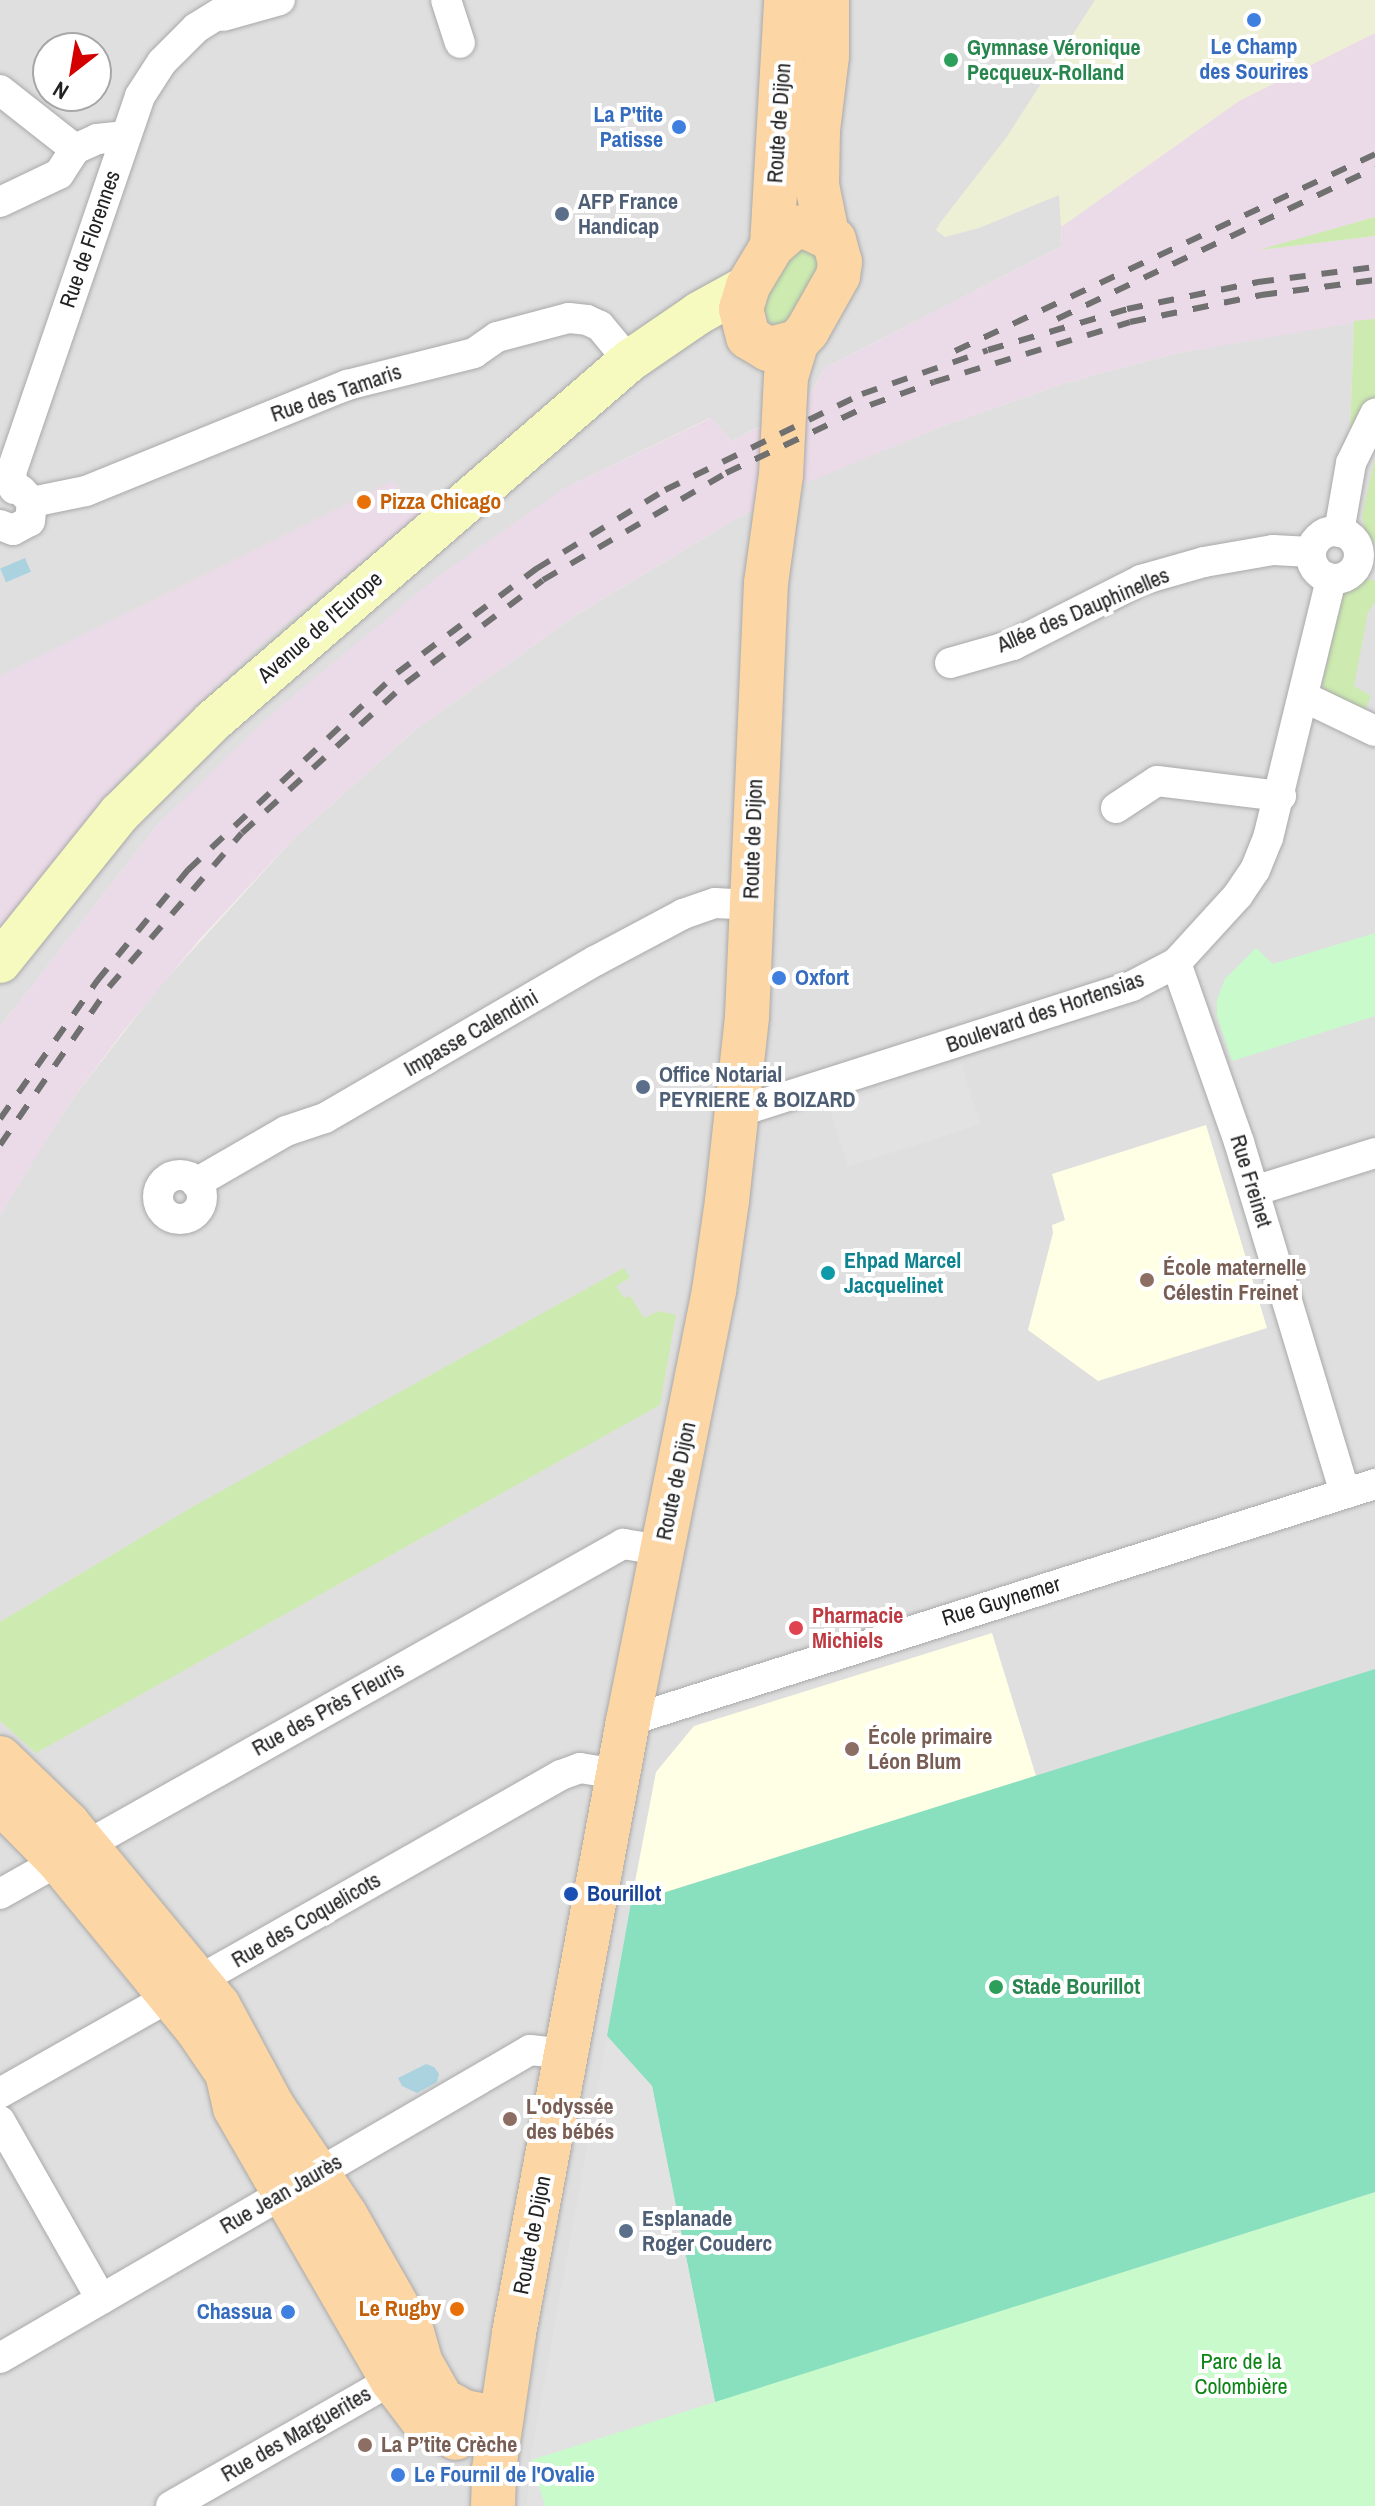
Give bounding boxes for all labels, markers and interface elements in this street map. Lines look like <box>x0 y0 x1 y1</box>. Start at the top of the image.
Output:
marker: Le Champ des Sourires <box>1245 11 1263 29</box>
north arrow <box>32 32 112 112</box>
place label: Le Champ des Sourires <box>1199 33 1309 84</box>
place label: Gymnase Véronique Pecqueux-Rolland <box>967 34 1140 86</box>
marker: Gymnase Véronique Pecqueux-Rolland <box>942 51 960 69</box>
street label: Route de Dijon <box>762 62 796 184</box>
text: N <box>47 75 74 107</box>
place label: La P'tite Patisse <box>594 101 663 152</box>
marker: La P'tite Patisse <box>670 118 688 136</box>
street label: Rue de Florennes <box>54 167 126 311</box>
place label: AFP France Handicap <box>578 188 678 240</box>
marker: AFP France Handicap <box>553 205 571 223</box>
street label: Rue des Tamaris <box>267 358 405 428</box>
place label: Pizza Chicago <box>380 489 501 515</box>
marker: Pizza Chicago <box>355 493 373 511</box>
street label: Allée des Dauphinelles <box>993 562 1173 658</box>
street label: Avenue de l'Europe <box>252 566 388 688</box>
street label: Route de Dijon <box>738 778 768 900</box>
place label: Oxfort <box>795 965 849 991</box>
street label: Boulevard des Hortensias <box>943 966 1147 1058</box>
marker: Oxfort <box>770 969 788 987</box>
street label: Impasse Calendini <box>399 984 543 1082</box>
place label: Office Notarial PEYRIERE & BOIZARD <box>659 1061 855 1112</box>
marker: Office Notarial PEYRIERE & BOIZARD <box>634 1078 652 1096</box>
street label: Rue Freinet <box>1224 1132 1278 1230</box>
place label: Ehpad Marcel Jacquelinet <box>844 1247 961 1298</box>
place label: École maternelle Célestin Freinet <box>1163 1254 1306 1306</box>
marker: Ehpad Marcel Jacquelinet <box>819 1264 837 1282</box>
marker: École maternelle Célestin Freinet <box>1138 1271 1156 1289</box>
street label: Route de Dijon <box>651 1419 701 1543</box>
street label: Rue Guynemer <box>939 1570 1063 1632</box>
place label: Pharmacie Michiels <box>812 1602 903 1654</box>
marker: Pharmacie Michiels <box>787 1619 805 1637</box>
street label: Rue des Près Fleuris <box>248 1656 408 1762</box>
place label: École primaire Léon Blum <box>868 1723 992 1774</box>
marker: École primaire Léon Blum <box>843 1740 861 1758</box>
street label: Rue des Coquelicots <box>227 1867 385 1973</box>
place label: Bourillot <box>587 1881 661 1907</box>
marker: Bourillot <box>562 1885 580 1903</box>
place label: Stade Bourillot <box>1012 1974 1140 2000</box>
marker: Stade Bourillot <box>987 1978 1005 1996</box>
place label: L'odyssée des bébés <box>526 2093 614 2144</box>
marker: L'odyssée des bébés <box>501 2110 519 2128</box>
street label: Rue Jean Jaurès <box>215 2148 347 2240</box>
street label: Route de Dijon <box>508 2173 556 2297</box>
place label: Esplanade Roger Couderc <box>642 2205 772 2256</box>
marker: Esplanade Roger Couderc <box>617 2222 635 2240</box>
place label: Le Rugby <box>359 2296 441 2322</box>
place label: Chassua <box>197 2299 272 2325</box>
marker: Le Rugby <box>448 2300 466 2318</box>
marker: Chassua <box>279 2303 297 2321</box>
park label: Parc de la Colombière <box>1194 2348 1288 2400</box>
street label: Rue des Marguerites <box>216 2380 376 2488</box>
place label: La P’tite Crèche <box>381 2432 517 2458</box>
marker: La P’tite Crèche <box>356 2436 374 2454</box>
place label: Le Fournil de l'Ovalie <box>414 2462 595 2488</box>
marker: Le Fournil de l'Ovalie <box>389 2466 407 2484</box>

